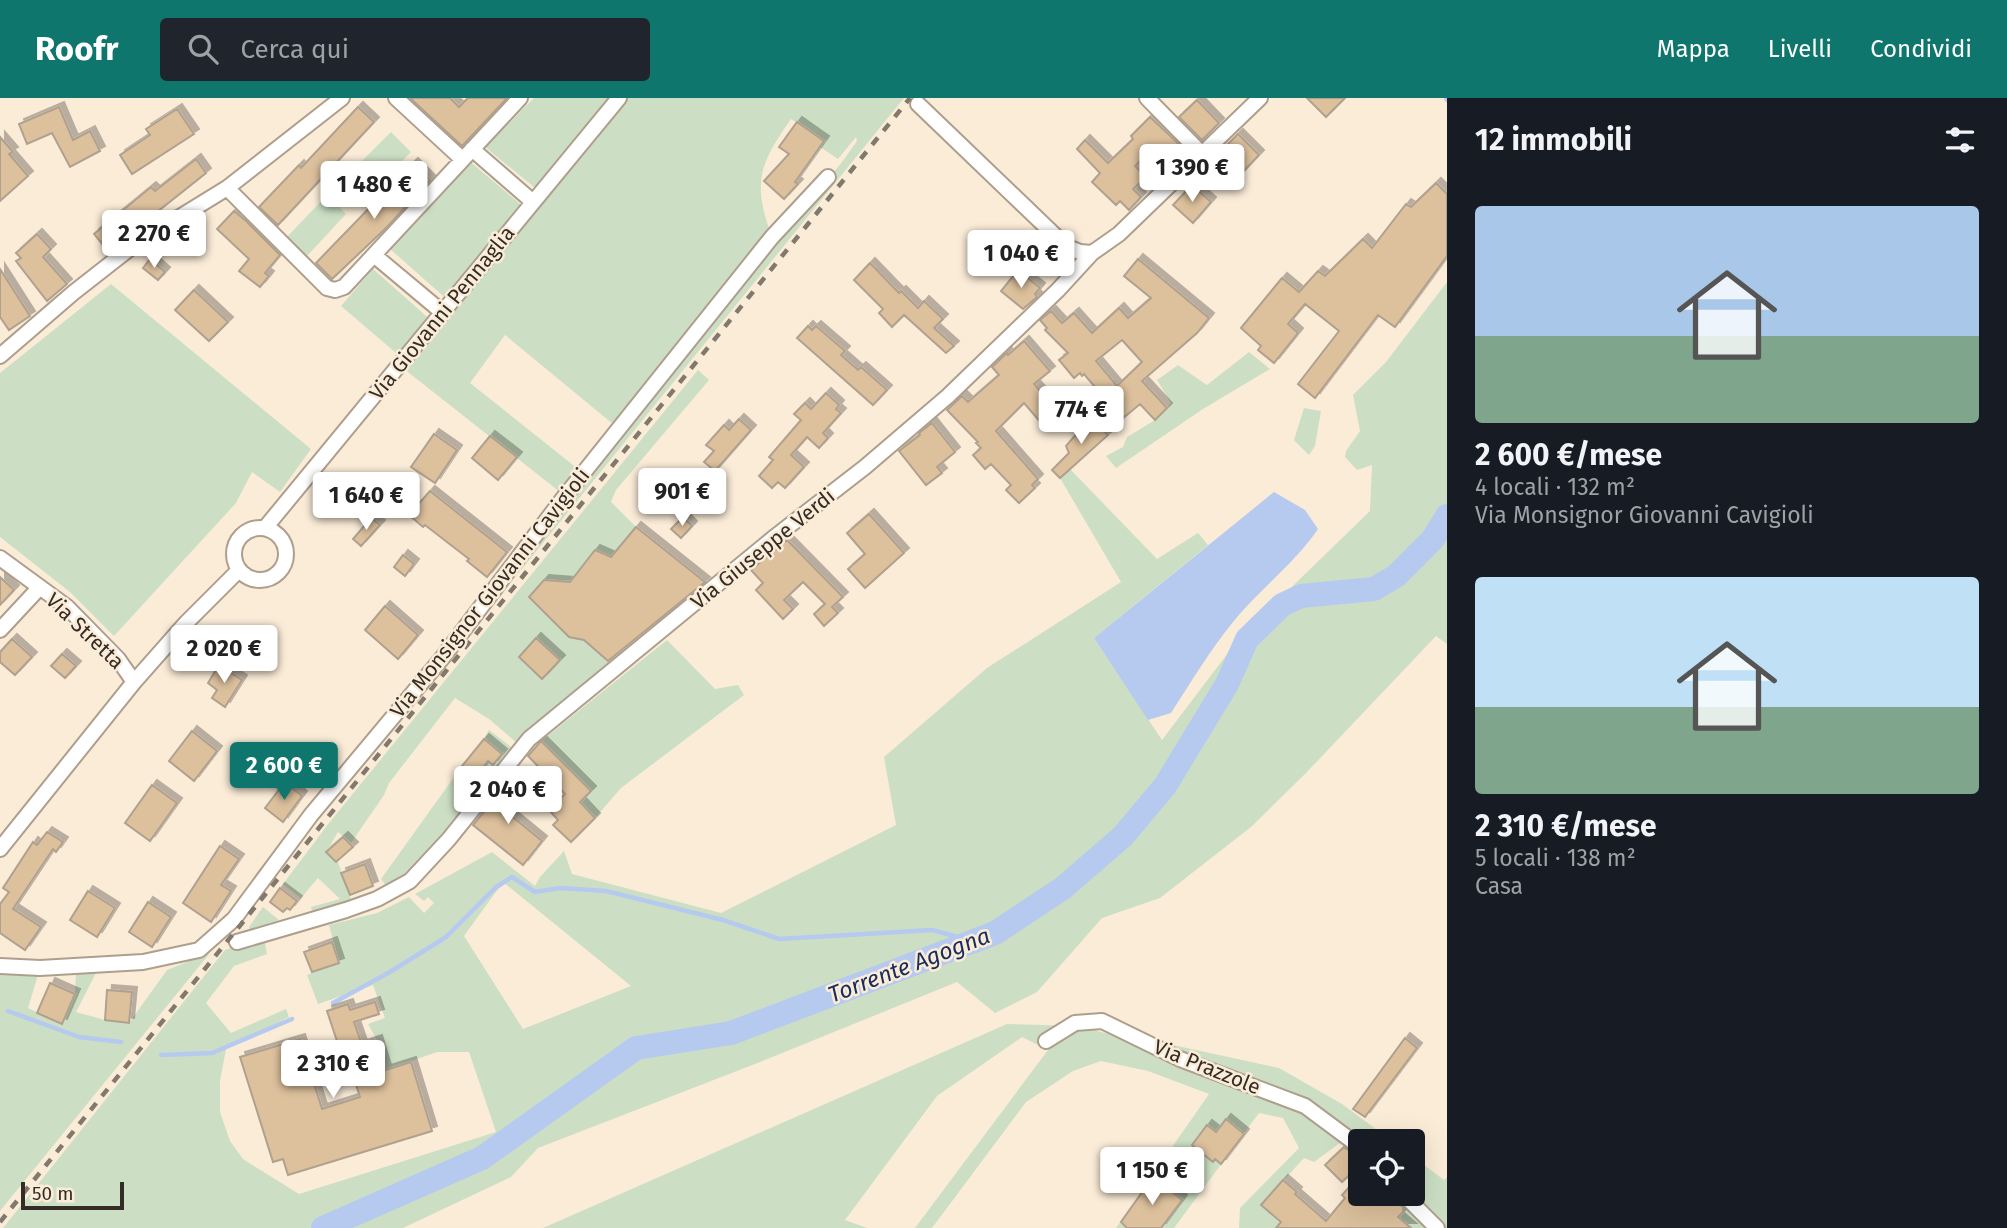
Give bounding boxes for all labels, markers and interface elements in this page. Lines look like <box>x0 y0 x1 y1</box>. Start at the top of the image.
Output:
search box <box>160 18 650 81</box>
text: Roofr <box>35 29 118 69</box>
icon: search <box>184 30 222 68</box>
text: Cerca qui <box>240 34 349 65</box>
text: Mappa <box>1657 35 1730 63</box>
text: Livelli <box>1768 35 1832 63</box>
text: Condividi <box>1870 35 1972 63</box>
icon: filters <box>1941 121 1979 159</box>
text: 12 immobili <box>1475 122 1632 158</box>
pin: 1 390 € <box>1127 144 1257 204</box>
text: 1 390 € <box>1155 153 1229 181</box>
pin: 1 480 € <box>309 162 439 221</box>
text: 1 480 € <box>337 170 411 198</box>
pin: 2 270 € <box>89 211 219 270</box>
text: 2 270 € <box>118 219 190 247</box>
street label: Via Giovanni Pennaglia <box>364 221 520 405</box>
pin: 1 040 € <box>956 230 1086 290</box>
text: 1 040 € <box>983 239 1059 267</box>
icon: home <box>1664 252 1790 378</box>
pin: 774 € <box>1032 386 1130 446</box>
text: 774 € <box>1055 395 1107 423</box>
text: 2 600 €/mese <box>1475 437 1662 473</box>
street label: Via Monsignor Giovanni Cavigioli <box>385 463 595 723</box>
pin: 901 € <box>633 468 731 528</box>
pin: 1 640 € <box>301 472 431 532</box>
text: 4 locali · 132 m² <box>1475 473 1635 501</box>
text: 901 € <box>654 477 710 505</box>
text: 1 640 € <box>329 481 403 509</box>
street label: Via Giuseppe Verdi <box>686 483 840 615</box>
text: Via Monsignor Giovanni Cavigioli <box>1475 501 1814 529</box>
street label: Via Stretta <box>40 587 130 675</box>
icon: home <box>1664 623 1790 749</box>
pin: 2 020 € <box>159 626 289 685</box>
text: 2 020 € <box>187 634 261 662</box>
pin: 2 600 € <box>219 742 349 802</box>
text: 2 600 € <box>246 751 322 779</box>
pin: 2 040 € <box>443 766 573 826</box>
text: 2 040 € <box>470 775 546 803</box>
text: 2 310 €/mese <box>1475 808 1657 844</box>
text: 5 locali · 138 m² <box>1475 844 1636 872</box>
text: Casa <box>1475 872 1523 900</box>
water label: Torrente Agogna <box>824 921 994 1009</box>
street label: Via Prazzole <box>1150 1034 1264 1100</box>
pin: 2 310 € <box>268 1040 398 1100</box>
text: 2 310 € <box>297 1049 369 1077</box>
map controls <box>1348 1129 1425 1206</box>
button: locate <box>1348 1129 1425 1206</box>
pin: 1 150 € <box>1087 1148 1217 1207</box>
text: 1 150 € <box>1116 1156 1188 1184</box>
scale bar <box>21 1179 124 1211</box>
text: 50 m <box>32 1182 73 1205</box>

